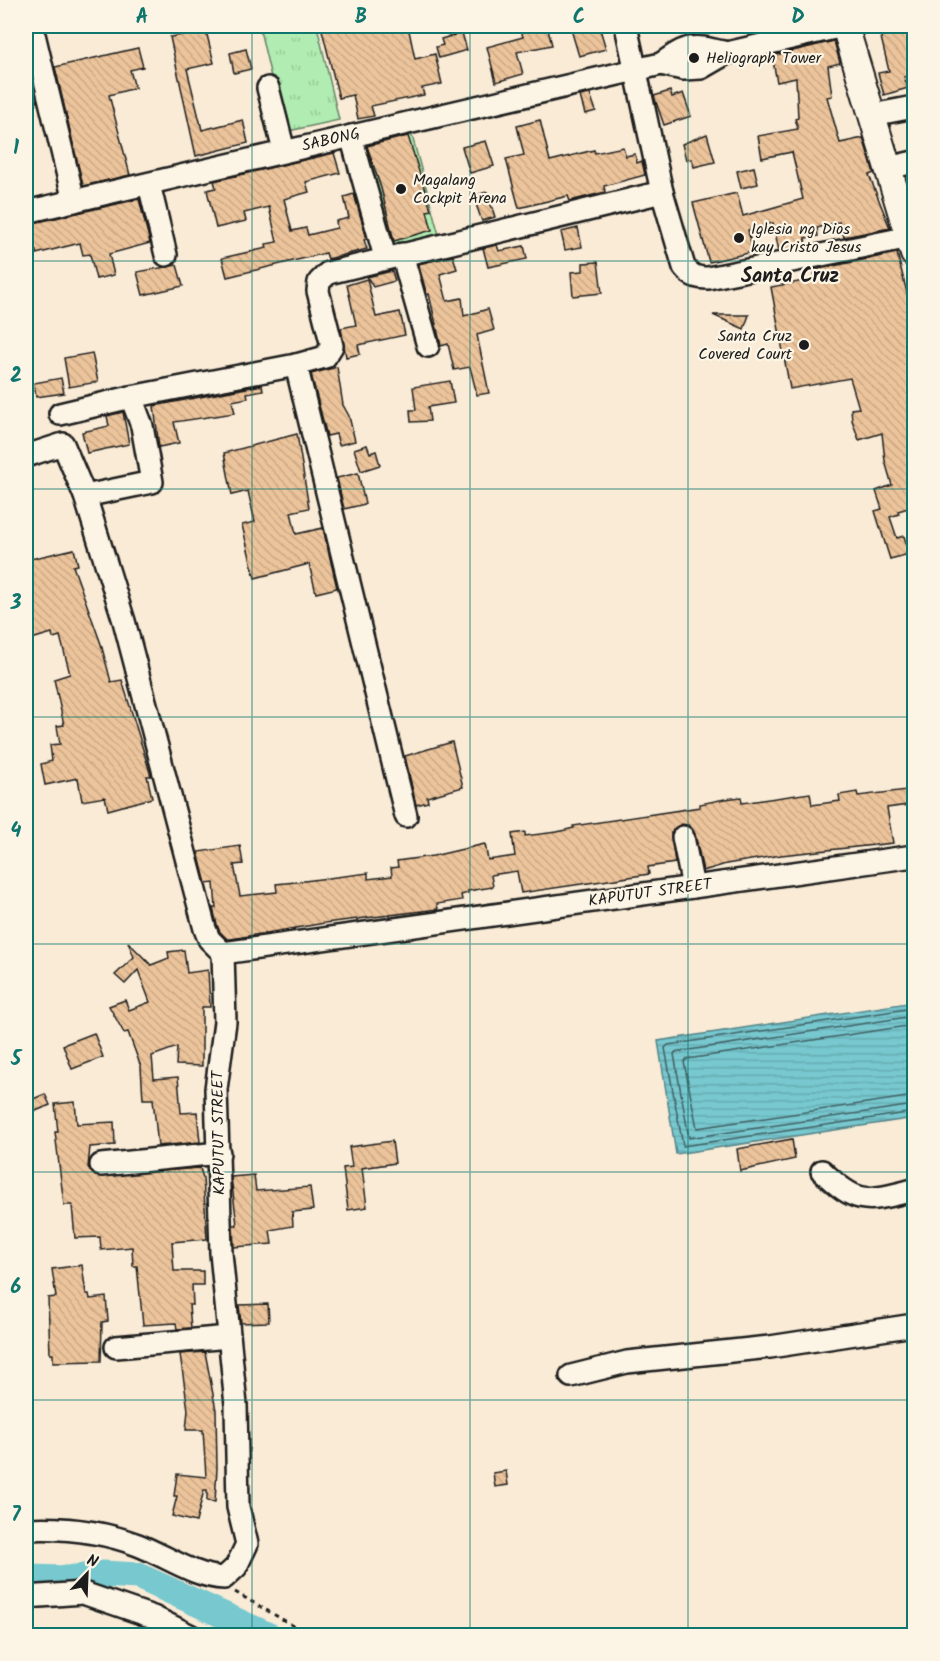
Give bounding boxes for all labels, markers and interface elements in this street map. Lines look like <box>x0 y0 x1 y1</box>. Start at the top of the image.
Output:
text: A <box>136 2 148 34</box>
text: B <box>355 2 367 34</box>
text: C <box>573 2 585 34</box>
text: D <box>791 2 805 34</box>
place label: Heliograph Tower <box>706 46 823 71</box>
marker: Heliograph Tower <box>687 51 701 65</box>
street label: SABONG <box>300 121 362 159</box>
text: 1 <box>13 133 19 165</box>
place label: Magalang Cockpit Arena <box>413 168 507 211</box>
marker: Magalang Cockpit Arena <box>394 182 408 196</box>
place label: Iglesia ng Dios kay Cristo Jesus <box>751 217 861 260</box>
marker: Iglesia ng Dios kay Cristo Jesus <box>732 231 746 245</box>
district label: Santa Cruz <box>741 261 839 293</box>
place label: Santa Cruz Covered Court <box>698 324 793 367</box>
marker: Santa Cruz Covered Court <box>797 338 811 352</box>
text: 2 <box>10 361 22 393</box>
text: 3 <box>10 588 22 620</box>
text: 4 <box>11 816 22 848</box>
street label: KAPUTUT STREET <box>587 872 715 914</box>
text: 5 <box>10 1044 23 1076</box>
street label: KAPUTUT STREET <box>205 1069 233 1195</box>
text: 6 <box>11 1272 22 1304</box>
text: 7 <box>11 1500 21 1532</box>
north arrow <box>57 1544 117 1604</box>
text: N <box>83 1548 102 1575</box>

